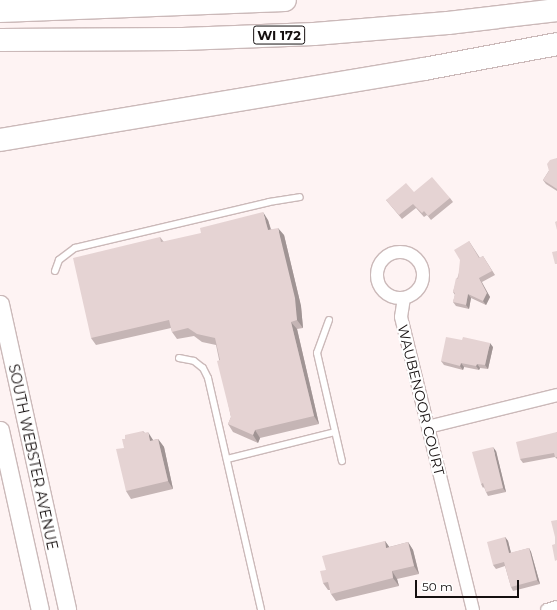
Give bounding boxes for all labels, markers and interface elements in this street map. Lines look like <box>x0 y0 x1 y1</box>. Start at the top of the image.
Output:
road number: WI 172 <box>253 24 305 46</box>
street label: WAUBENOOR COURT <box>394 323 448 477</box>
street label: SOUTH WEBSTER AVENUE <box>5 363 61 551</box>
scale bar <box>417 572 521 598</box>
text: 50 m <box>422 579 453 594</box>

